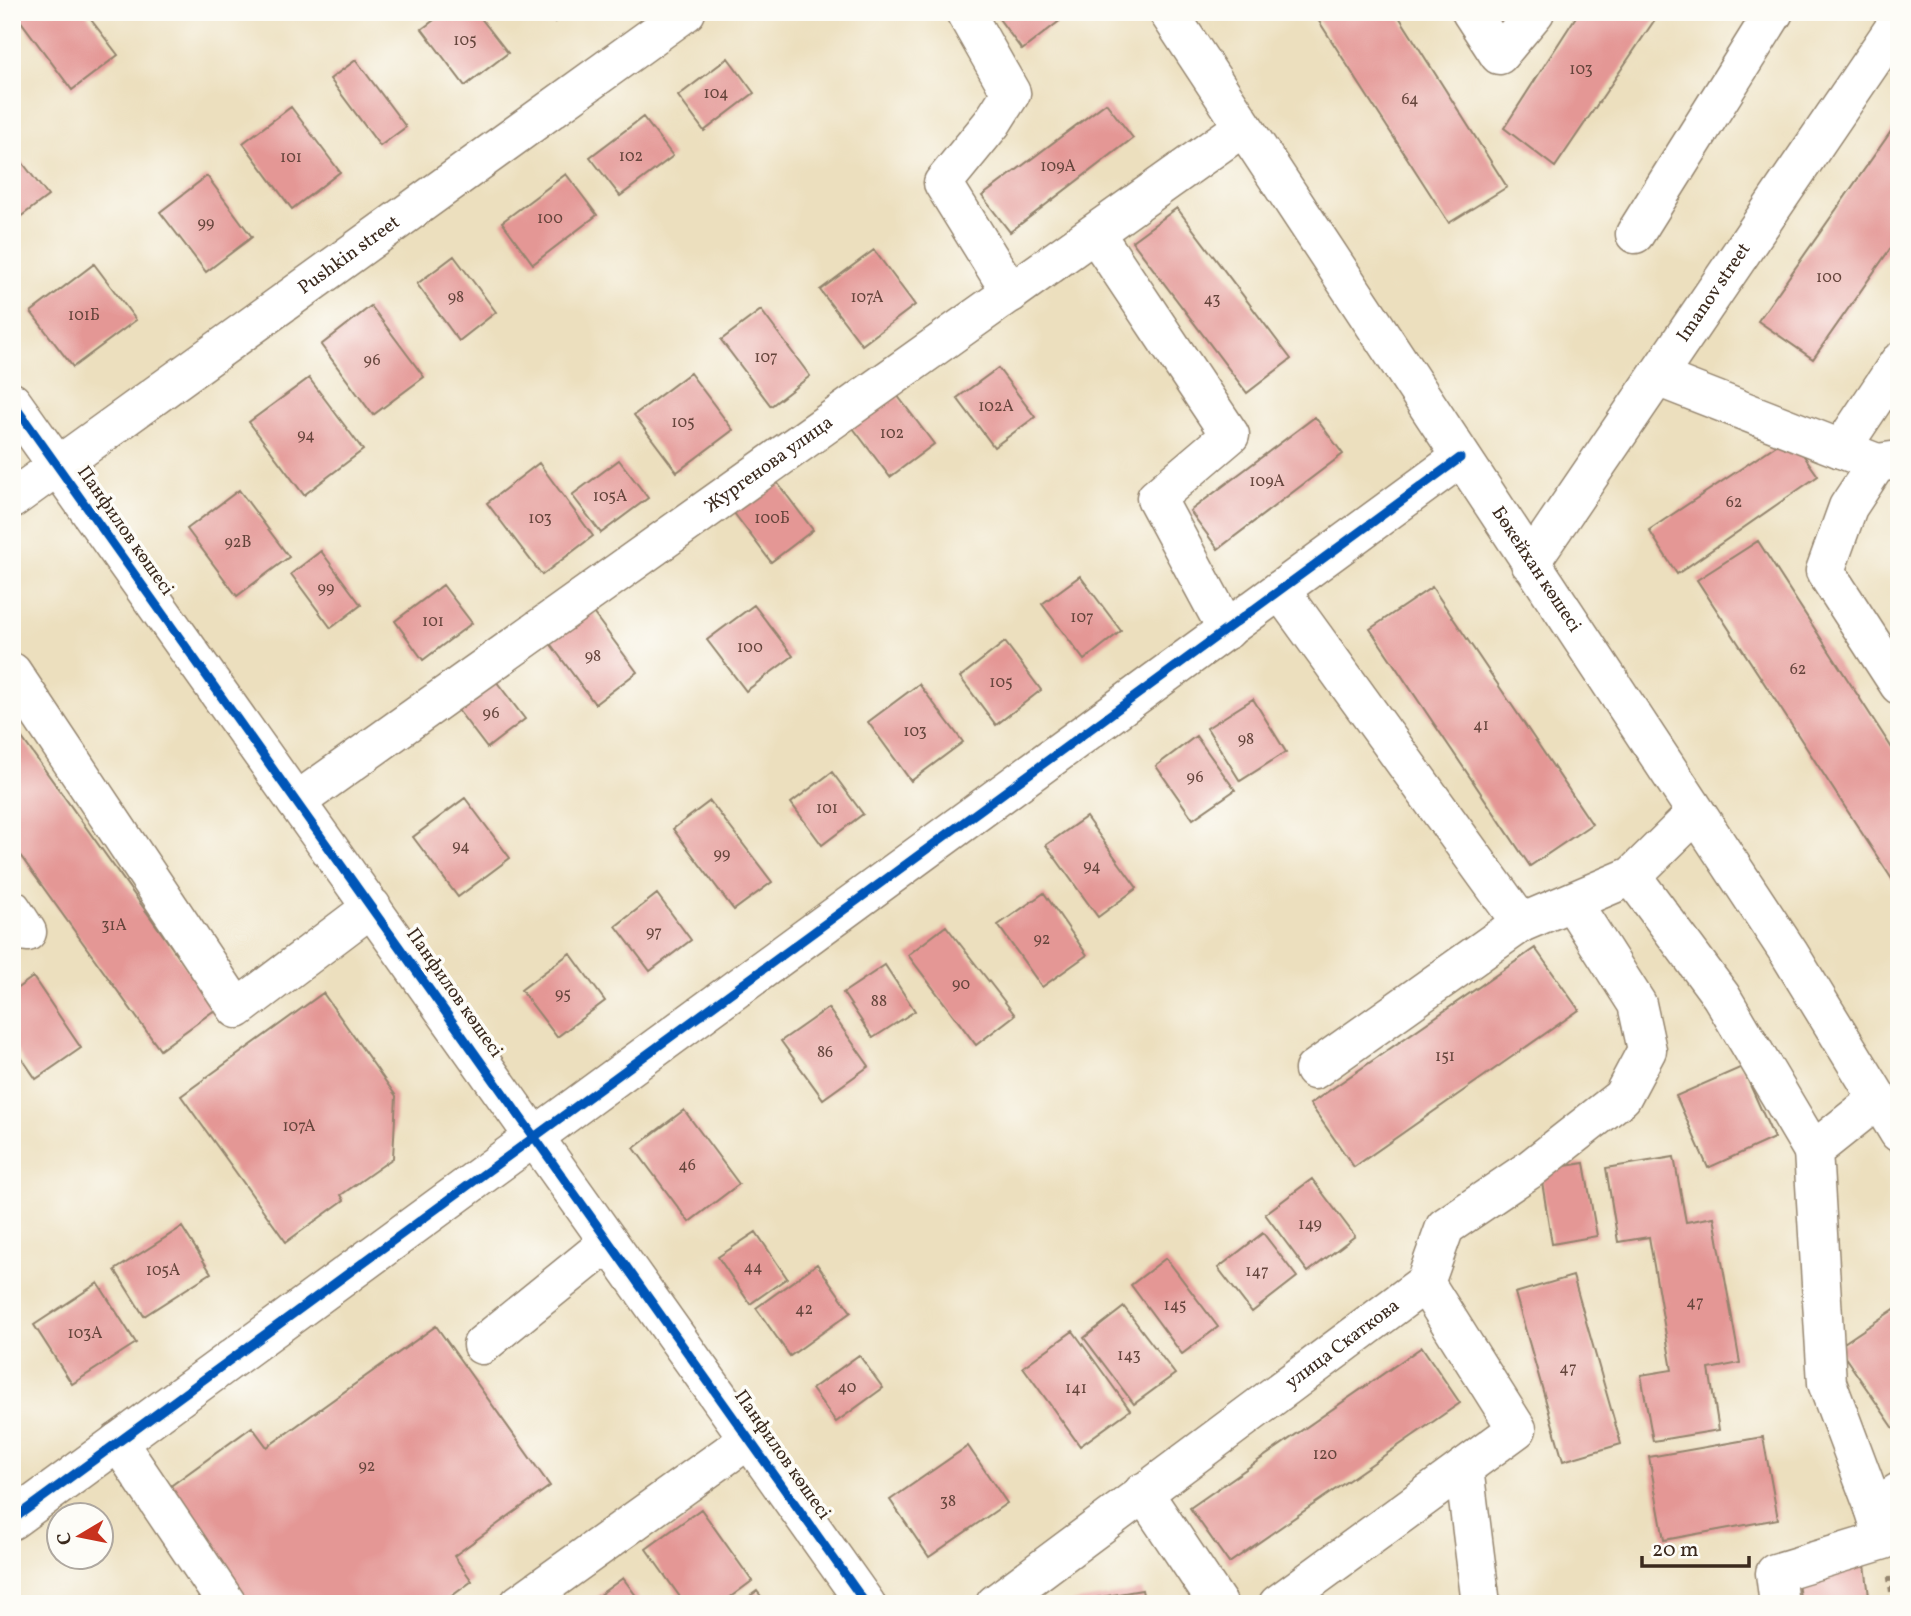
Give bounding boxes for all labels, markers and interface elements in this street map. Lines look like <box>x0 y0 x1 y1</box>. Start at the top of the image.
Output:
house number: 105 <box>453 30 477 52</box>
house number: 103 <box>1569 59 1593 81</box>
house number: 104 <box>704 83 728 105</box>
house number: 64 <box>1401 89 1419 111</box>
house number: 102 <box>619 146 643 168</box>
house number: 101 <box>280 147 302 169</box>
house number: 109А <box>1040 156 1076 178</box>
house number: 100 <box>537 208 563 230</box>
street label: Pushkin street <box>293 210 406 301</box>
house number: 99 <box>198 213 214 235</box>
street label: Imanov street <box>1671 238 1757 348</box>
house number: 100 <box>1816 267 1842 289</box>
house number: 98 <box>448 287 464 309</box>
house number: 107А <box>850 287 884 309</box>
house number: 43 <box>1203 289 1221 311</box>
house number: 101Б <box>68 305 100 327</box>
house number: 107 <box>754 347 778 369</box>
house number: 96 <box>363 350 381 372</box>
house number: 102А <box>978 396 1014 418</box>
street label: Жургенова улица <box>700 410 839 520</box>
house number: 105 <box>671 412 695 434</box>
house number: 102 <box>880 423 904 445</box>
house number: 94 <box>297 425 315 447</box>
street label: Панфилов көшесі <box>71 461 180 601</box>
house number: 109А <box>1249 471 1285 493</box>
house number: 105А <box>593 486 627 508</box>
house number: 62 <box>1726 492 1742 514</box>
street label: Бөкейхан көшесі <box>1485 501 1587 638</box>
house number: 103 <box>528 508 552 530</box>
house number: 100Б <box>754 508 790 530</box>
house number: 92В <box>225 532 251 554</box>
house number: 99 <box>318 578 334 600</box>
house number: 107 <box>1070 607 1094 629</box>
house number: 101 <box>422 611 444 633</box>
house number: 100 <box>737 637 763 659</box>
house number: 98 <box>585 646 601 668</box>
house number: 62 <box>1790 659 1806 681</box>
house number: 105 <box>989 672 1013 694</box>
house number: 96 <box>482 703 500 725</box>
house number: 41 <box>1473 715 1489 737</box>
house number: 103 <box>903 721 927 743</box>
house number: 98 <box>1238 729 1254 751</box>
house number: 96 <box>1186 767 1204 789</box>
house number: 101 <box>816 798 838 820</box>
house number: 94 <box>452 836 470 858</box>
house number: 99 <box>714 844 730 866</box>
house number: 94 <box>1083 856 1101 878</box>
house number: 31А <box>101 915 127 937</box>
house number: 97 <box>646 922 662 944</box>
street label: Панфилов көшесі <box>400 923 509 1063</box>
house number: 92 <box>1034 929 1050 951</box>
house number: 90 <box>952 974 970 996</box>
house number: 95 <box>555 984 571 1006</box>
house number: 88 <box>871 991 887 1013</box>
house number: 86 <box>817 1042 833 1064</box>
house number: 151 <box>1435 1046 1455 1068</box>
house number: 107А <box>282 1116 316 1138</box>
house number: 46 <box>678 1155 696 1177</box>
house number: 149 <box>1298 1214 1322 1236</box>
house number: 44 <box>743 1257 763 1279</box>
house number: 105А <box>146 1260 180 1282</box>
house number: 147 <box>1245 1261 1269 1283</box>
house number: 47 <box>1686 1292 1704 1314</box>
street label: улица Скаткова <box>1280 1293 1405 1396</box>
house number: 145 <box>1164 1295 1186 1317</box>
house number: 42 <box>795 1299 813 1321</box>
house number: 103А <box>68 1323 102 1345</box>
house number: 143 <box>1117 1345 1141 1367</box>
house number: 47 <box>1559 1358 1577 1380</box>
house number: 40 <box>838 1377 856 1399</box>
house number: 141 <box>1065 1378 1087 1400</box>
street label: Панфилов көшесі <box>728 1385 837 1525</box>
house number: 120 <box>1313 1444 1337 1466</box>
house number: 92 <box>359 1456 375 1478</box>
house number: 38 <box>940 1491 956 1513</box>
north arrow <box>46 1500 116 1570</box>
scale bar <box>1642 1525 1748 1569</box>
text: С <box>51 1530 79 1547</box>
text: 20 m <box>1652 1536 1698 1565</box>

